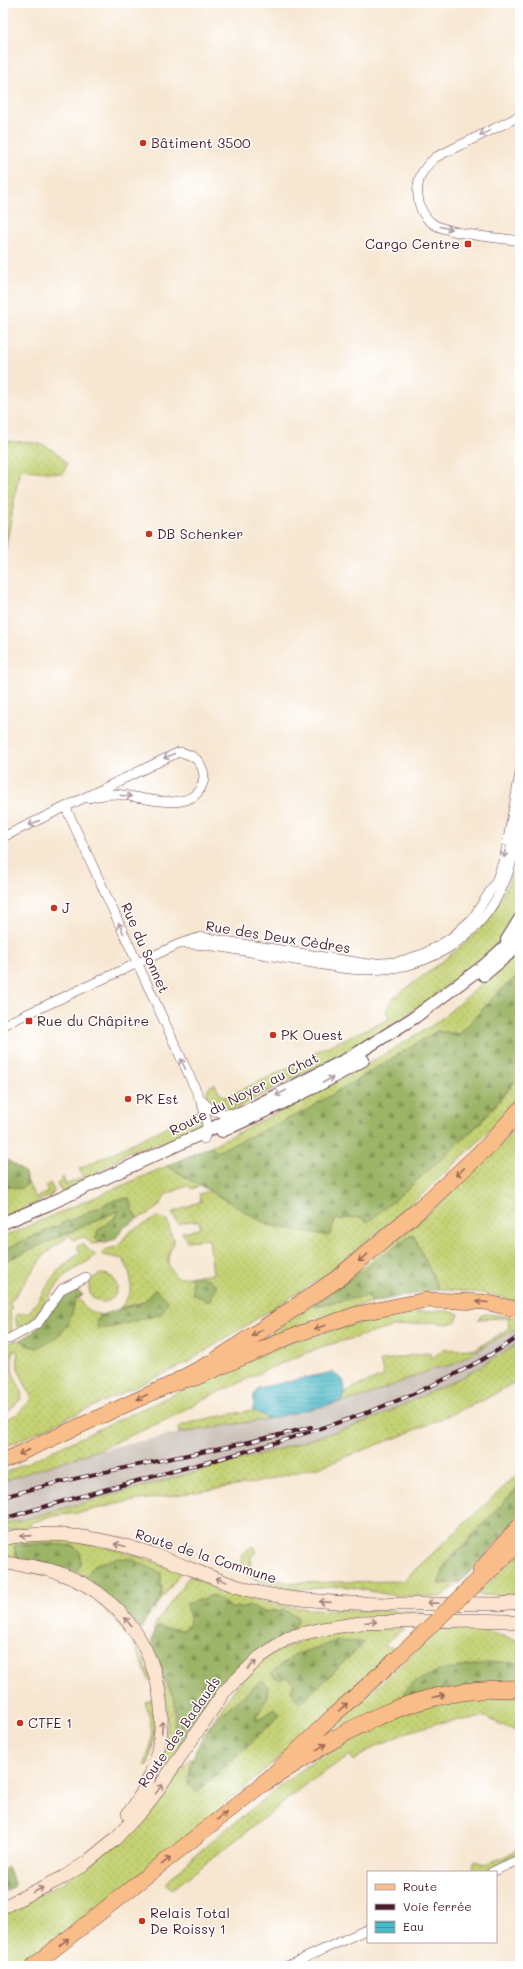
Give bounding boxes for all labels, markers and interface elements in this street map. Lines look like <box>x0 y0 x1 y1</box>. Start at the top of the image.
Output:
one-way arrow <box>479 130 491 137</box>
place label: Bâtiment 3500 <box>151 133 251 152</box>
marker: Bâtiment 3500 <box>138 138 148 148</box>
one-way arrow <box>439 225 452 232</box>
place label: Cargo Centre <box>365 234 460 253</box>
marker: Cargo Centre <box>463 239 473 249</box>
place label: DB Schenker <box>157 524 243 543</box>
marker: DB Schenker <box>144 529 154 539</box>
one-way arrow <box>163 753 175 761</box>
one-way arrow <box>119 792 132 799</box>
one-way arrow <box>29 820 41 827</box>
one-way arrow <box>501 845 509 858</box>
place label: J <box>62 898 70 917</box>
street label: Rue du Sonnet <box>117 899 174 996</box>
marker: J <box>49 903 59 913</box>
street label: Rue des Deux Cèdres <box>204 916 352 957</box>
one-way arrow <box>117 922 124 934</box>
place label: Rue du Châpitre <box>37 1011 149 1030</box>
marker: Rue du Châpitre <box>24 1016 34 1026</box>
place label: PK Ouest <box>281 1025 343 1044</box>
marker: PK Ouest <box>268 1030 278 1040</box>
street label: Route du Noyer au Chat <box>166 1048 322 1139</box>
one-way arrow <box>179 1058 186 1070</box>
one-way arrow <box>321 1076 333 1083</box>
place label: PK Est <box>136 1089 179 1108</box>
one-way arrow <box>275 1089 287 1097</box>
marker: PK Est <box>123 1094 133 1104</box>
one-way arrow <box>455 1167 465 1176</box>
one-way arrow <box>358 1253 368 1262</box>
one-way arrow <box>476 1298 489 1306</box>
one-way arrow <box>313 1324 326 1331</box>
one-way arrow <box>252 1329 263 1337</box>
one-way arrow <box>137 1394 149 1401</box>
one-way arrow <box>19 1448 31 1456</box>
street label: Route de la Commune <box>133 1524 279 1587</box>
one-way arrow <box>20 1532 33 1540</box>
one-way arrow <box>114 1541 127 1548</box>
one-way arrow <box>215 1576 228 1583</box>
one-way arrow <box>319 1598 332 1605</box>
one-way arrow <box>427 1599 440 1607</box>
one-way arrow <box>124 1617 132 1628</box>
one-way arrow <box>364 1619 377 1626</box>
one-way arrow <box>247 1660 257 1669</box>
street label: Route des Badauds <box>133 1672 224 1791</box>
one-way arrow <box>433 1691 446 1699</box>
one-way arrow <box>337 1703 347 1712</box>
place label: CTFE 1 <box>28 1713 72 1732</box>
marker: CTFE 1 <box>15 1718 25 1728</box>
one-way arrow <box>158 1721 165 1734</box>
one-way arrow <box>315 1742 326 1751</box>
one-way arrow <box>155 1783 163 1795</box>
one-way arrow <box>217 1812 228 1820</box>
one-way arrow <box>160 1857 171 1866</box>
legend <box>367 1871 497 1943</box>
text: Route <box>403 1878 437 1894</box>
one-way arrow <box>32 1886 44 1893</box>
text: Voie ferrée <box>403 1898 472 1914</box>
place label: Relais Total De Roissy 1 <box>150 1903 230 1938</box>
marker: Relais Total De Roissy 1 <box>137 1916 147 1926</box>
text: Eau <box>403 1918 424 1934</box>
one-way arrow <box>58 1938 69 1946</box>

